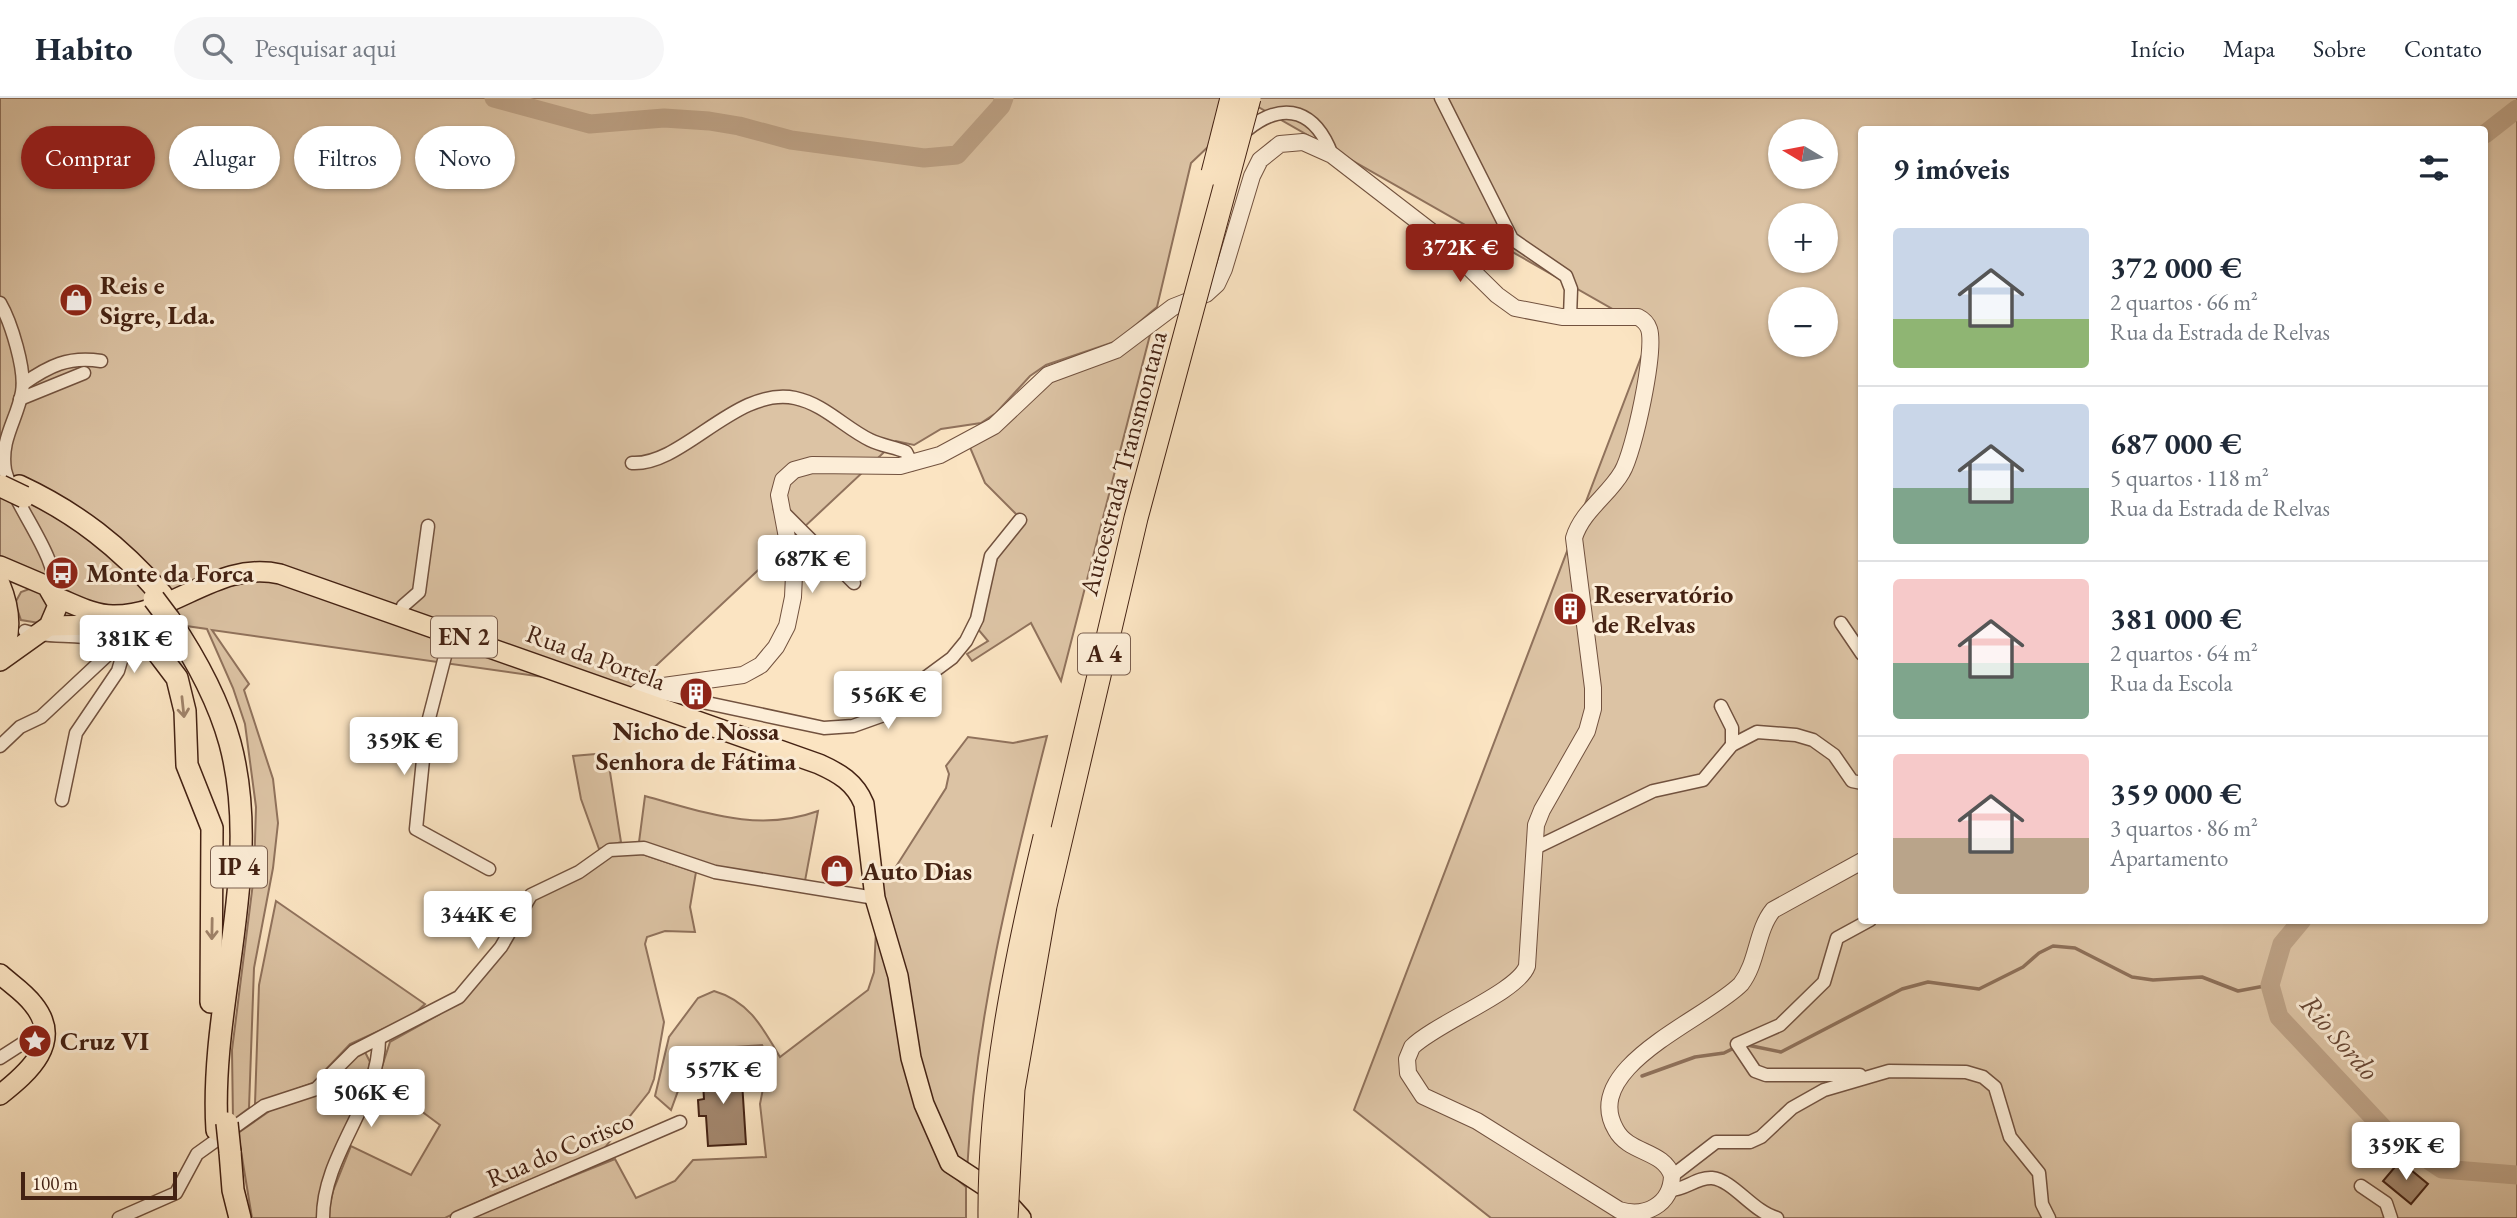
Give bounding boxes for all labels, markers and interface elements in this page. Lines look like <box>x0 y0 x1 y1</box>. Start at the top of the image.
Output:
search box <box>174 17 664 80</box>
text: Habito <box>35 27 132 70</box>
icon: search <box>198 29 236 67</box>
text: Pesquisar aqui <box>254 31 396 65</box>
text: Início <box>2131 33 2185 64</box>
text: Mapa <box>2223 33 2275 64</box>
text: Sobre <box>2313 33 2366 64</box>
text: Contato <box>2404 33 2482 64</box>
north arrow <box>1768 119 1838 189</box>
map controls <box>1768 119 1838 357</box>
chip: Comprar <box>21 126 155 189</box>
chip: Alugar <box>169 126 280 189</box>
chip: Filtros <box>294 126 401 189</box>
chip: Novo <box>415 126 515 189</box>
text: 9 imóveis <box>1893 149 2010 188</box>
icon: filters <box>2415 149 2453 187</box>
button: + <box>1768 203 1838 273</box>
pin: 372K € <box>1403 225 1517 284</box>
text: 372K € <box>1422 232 1498 262</box>
text: 372 000 € <box>2110 248 2242 287</box>
icon: home <box>1949 256 2033 340</box>
place label: Reis e Sigre, Lda. <box>100 268 215 332</box>
shop icon: Reis e Sigre, Lda. <box>57 281 95 319</box>
button: − <box>1768 287 1838 357</box>
text: 2 quartos · 66 m² <box>2110 287 2258 317</box>
text: Rua da Estrada de Relvas <box>2110 317 2330 347</box>
street label: Autoestrada Transmontana <box>1071 326 1175 600</box>
text: 687 000 € <box>2110 424 2242 463</box>
icon: home <box>1949 432 2033 516</box>
text: 5 quartos · 118 m² <box>2110 463 2269 493</box>
text: Rua da Estrada de Relvas <box>2110 493 2330 523</box>
pin: 687K € <box>755 536 869 595</box>
text: 687K € <box>774 543 850 573</box>
bus stop icon: Monte da Forca <box>43 554 81 592</box>
place label: Monte da Forca <box>86 556 255 590</box>
place label: Reservatório de Relvas <box>1594 577 1733 641</box>
building icon: Reservatório de Relvas <box>1551 590 1589 628</box>
text: 381 000 € <box>2110 599 2242 638</box>
icon: home <box>1949 607 2033 691</box>
pin: 381K € <box>77 616 191 675</box>
road number: EN 2 <box>431 616 497 658</box>
street label: Rua da Portela <box>522 616 671 698</box>
text: 381K € <box>96 623 172 653</box>
road number: A 4 <box>1078 634 1130 674</box>
text: 2 quartos · 64 m² <box>2110 638 2258 668</box>
text: Rua da Escola <box>2110 668 2233 698</box>
pin: 556K € <box>831 672 945 731</box>
building icon: Nicho de Nossa Senhora de Fátima <box>677 675 715 713</box>
text: 556K € <box>850 679 926 709</box>
one-way arrow <box>177 695 190 718</box>
place label: Nicho de Nossa Senhora de Fátima <box>596 714 797 778</box>
pin: 359K € <box>347 718 461 777</box>
text: 359K € <box>366 725 442 755</box>
text: 359 000 € <box>2110 774 2242 813</box>
icon: home <box>1949 782 2033 866</box>
text: 3 quartos · 86 m² <box>2110 813 2258 843</box>
text: Apartamento <box>2110 843 2228 873</box>
road number: IP 4 <box>211 846 267 888</box>
shop icon: Auto Dias <box>818 852 856 890</box>
place label: Auto Dias <box>861 854 972 888</box>
pin: 344K € <box>421 892 535 951</box>
text: 344K € <box>440 899 516 929</box>
one-way arrow <box>205 917 219 940</box>
water label: Rio Sordo <box>2293 986 2387 1088</box>
place icon: Cruz VI <box>16 1022 54 1060</box>
place label: Cruz VI <box>60 1024 149 1058</box>
pin: 557K € <box>666 1046 780 1106</box>
text: 557K € <box>685 1054 761 1084</box>
pin: 506K € <box>314 1070 428 1129</box>
text: 506K € <box>333 1077 409 1107</box>
street label: Rua do Corisco <box>481 1103 639 1195</box>
pin: 359K € <box>2349 1122 2463 1182</box>
text: 359K € <box>2368 1130 2444 1160</box>
scale bar <box>21 1169 177 1201</box>
text: 100 m <box>32 1171 78 1196</box>

